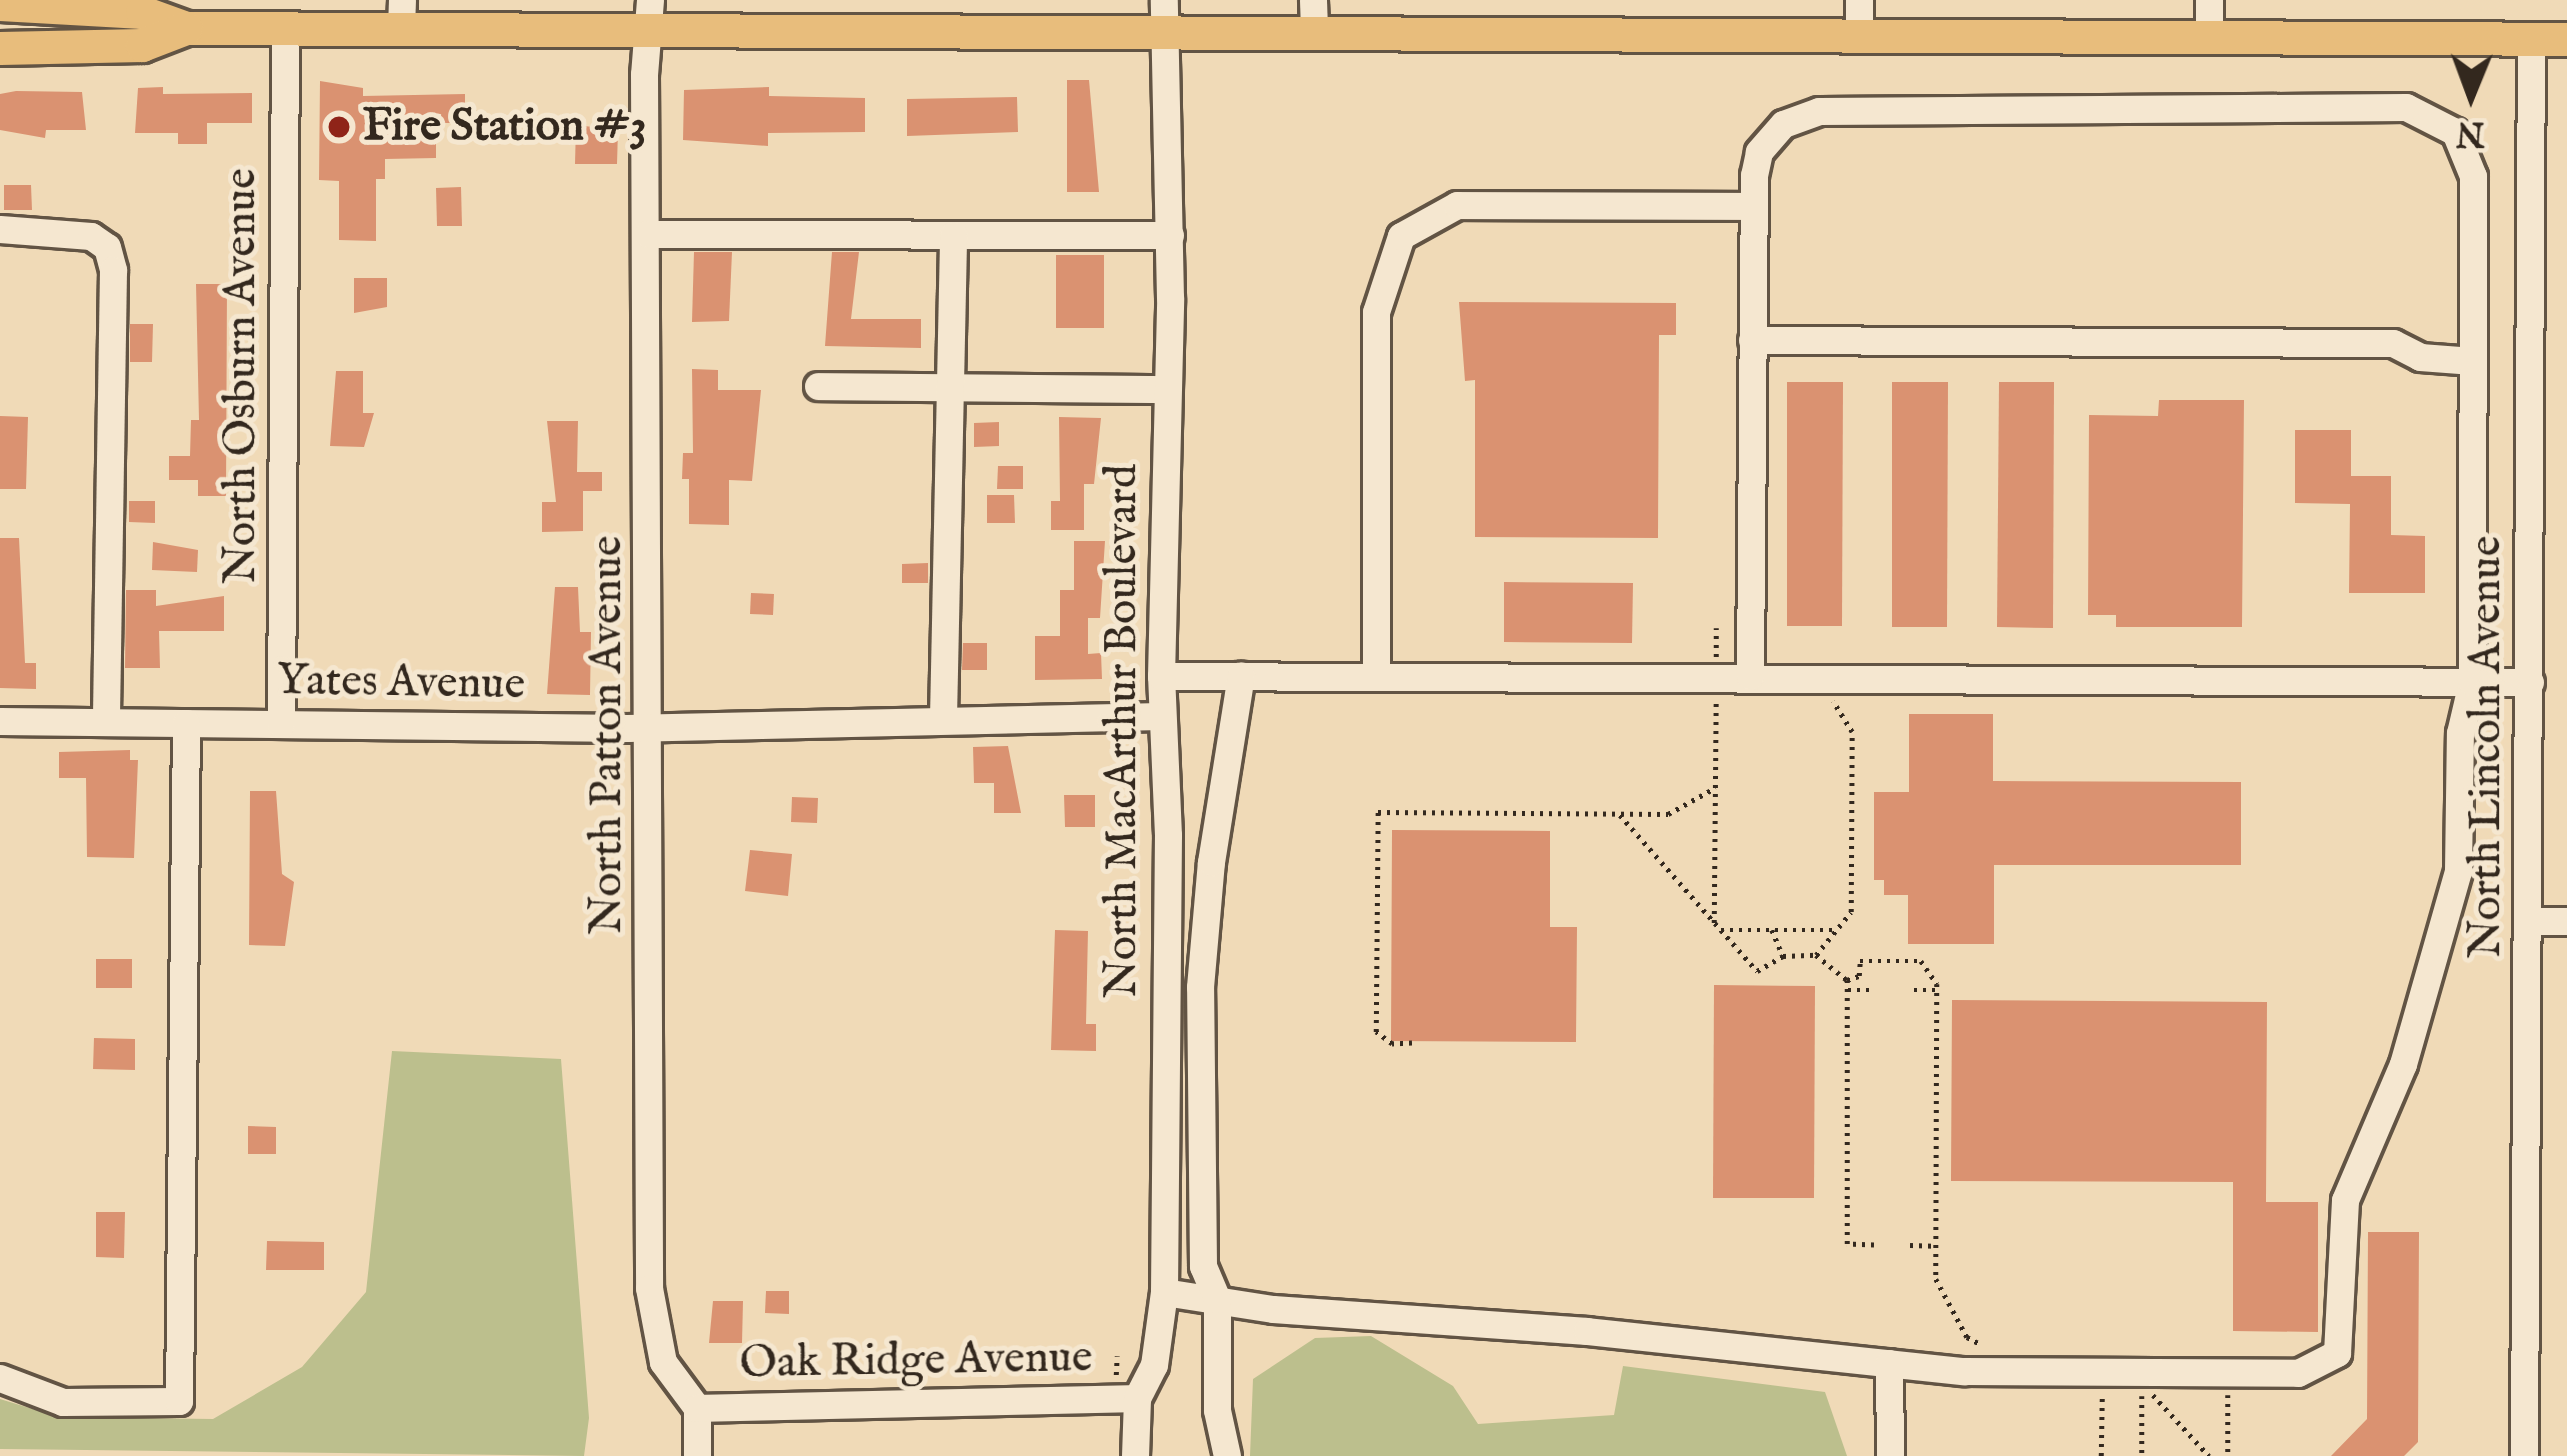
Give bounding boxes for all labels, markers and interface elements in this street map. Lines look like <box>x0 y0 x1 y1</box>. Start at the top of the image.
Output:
north arrow <box>2411 36 2531 156</box>
place label: Fire Station #3 <box>363 100 647 154</box>
text: N <box>2456 111 2485 153</box>
marker: Fire Station #3 <box>326 114 352 140</box>
street label: North Osburn Avenue <box>215 168 269 584</box>
street label: North MacArthur Boulevard <box>1096 464 1150 998</box>
street label: North Patton Avenue <box>581 536 635 934</box>
street label: North Lincoln Avenue <box>2460 536 2514 958</box>
street label: Yates Avenue <box>277 654 525 712</box>
street label: Oak Ridge Avenue <box>739 1331 1093 1391</box>

